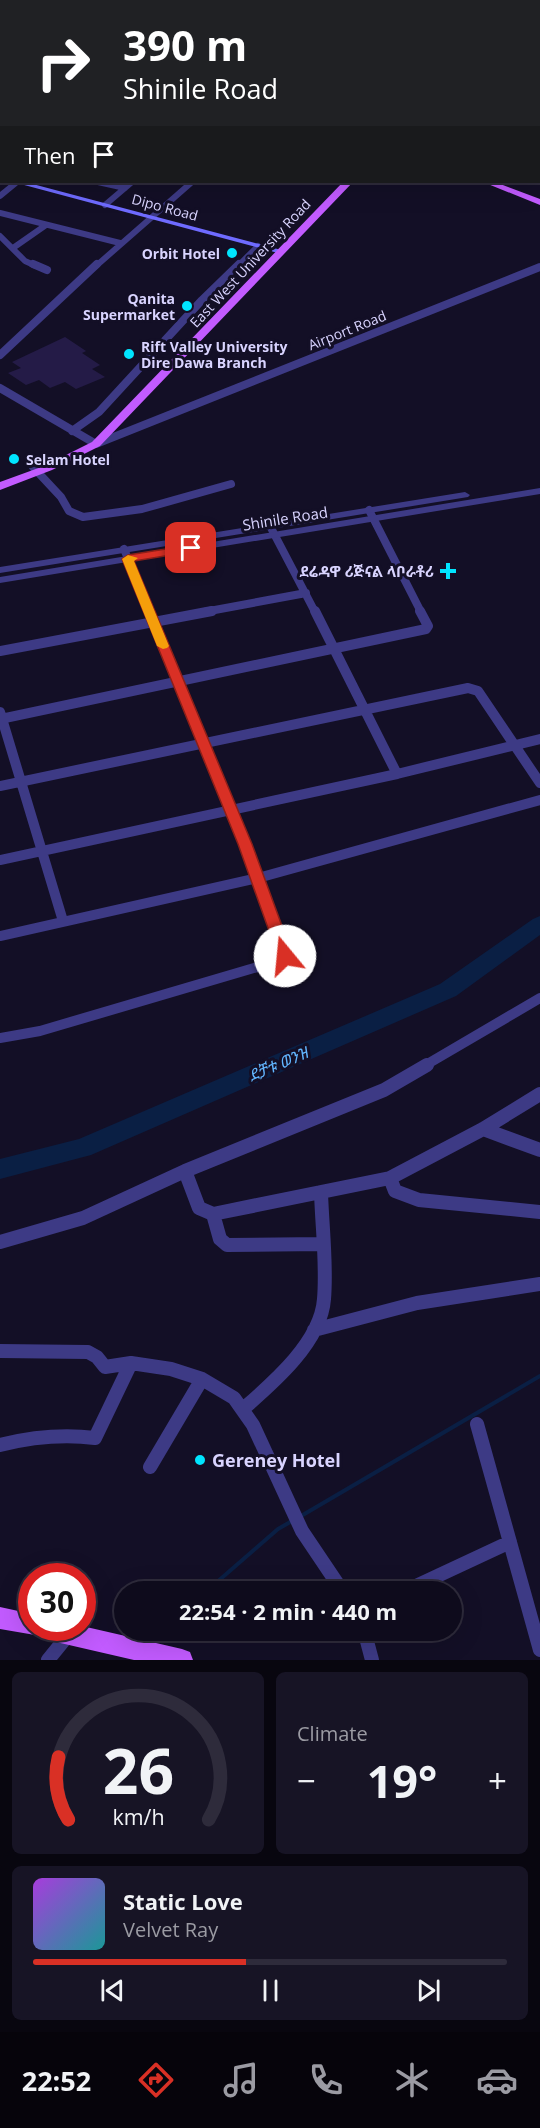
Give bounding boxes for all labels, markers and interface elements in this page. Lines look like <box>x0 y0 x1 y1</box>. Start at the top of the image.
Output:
text: 390 m <box>123 16 247 73</box>
icon: right <box>24 24 102 102</box>
text: Shinile Road <box>123 70 278 107</box>
icon: arrive <box>87 138 120 171</box>
text: Then <box>24 140 75 170</box>
street label: Dipo Road <box>130 189 200 225</box>
street label: East West University Road <box>185 195 315 331</box>
place label: Orbit Hotel <box>142 244 220 263</box>
marker: Orbit Hotel <box>225 246 239 260</box>
place label: Qanita Supermarket <box>83 289 175 324</box>
marker: Qanita Supermarket <box>180 299 194 313</box>
street label: Airport Road <box>305 306 389 354</box>
place label: Rift Valley University Dire Dawa Branch <box>141 337 288 372</box>
marker: Rift Valley University Dire Dawa Branch <box>122 347 136 361</box>
place label: Selam Hotel <box>26 450 110 469</box>
marker: Selam Hotel <box>7 452 21 466</box>
street label: Shinile Road <box>241 501 329 535</box>
pin <box>165 522 216 573</box>
icon: arrive <box>174 531 207 564</box>
place label: ደሬዳዋ ሪጅናል ላቦራቶሪ <box>300 561 434 581</box>
marker: ደሬዳዋ ሪጅናል ላቦራቶሪ <box>439 562 457 580</box>
position arrow <box>253 924 317 988</box>
water label: ደቻቱ ወንዝ <box>245 1041 313 1087</box>
place label: Gereney Hotel <box>212 1448 341 1472</box>
marker: Gereney Hotel <box>193 1453 207 1467</box>
speed limit sign: 30 <box>18 1563 96 1641</box>
text: 22:54 · 2 min · 440 m <box>179 1596 397 1626</box>
text: Climate <box>297 1720 368 1747</box>
text: 26 <box>102 1727 174 1812</box>
text: 19° <box>367 1750 437 1811</box>
text: − <box>297 1758 316 1803</box>
text: + <box>488 1758 507 1803</box>
text: km/h <box>112 1802 164 1831</box>
text: Static Love <box>123 1886 243 1916</box>
text: Velvet Ray <box>123 1916 218 1943</box>
icon: previous <box>96 1974 129 2007</box>
icon: pause <box>254 1974 287 2007</box>
icon: next <box>412 1974 445 2007</box>
icon: directions <box>135 2059 177 2101</box>
icon: music <box>220 2059 262 2101</box>
icon: phone <box>305 2059 347 2101</box>
icon: climate <box>391 2059 433 2101</box>
icon: car <box>476 2059 518 2101</box>
text: 22:52 <box>22 2062 91 2099</box>

